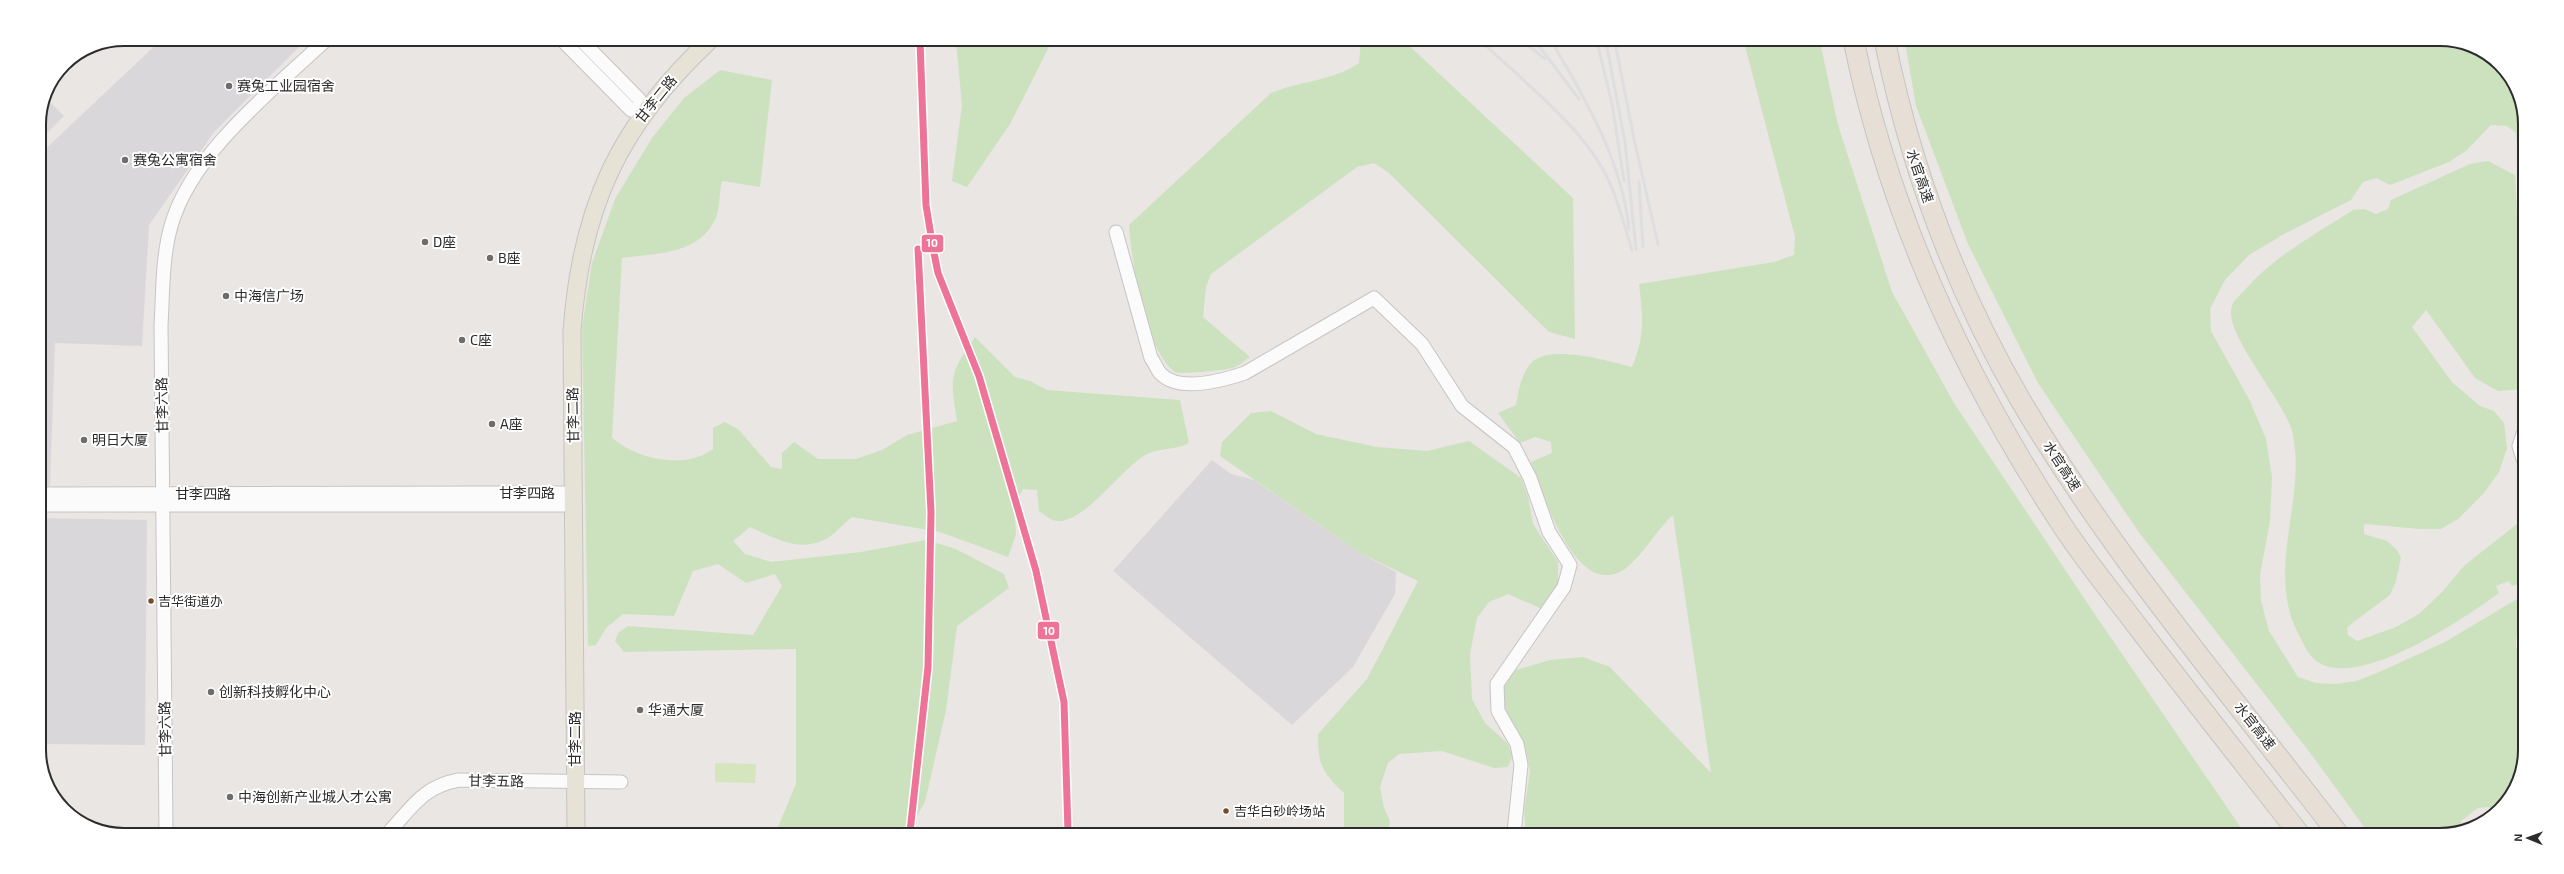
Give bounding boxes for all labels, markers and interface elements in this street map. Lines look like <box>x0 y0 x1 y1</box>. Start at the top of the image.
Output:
street label: 甘李二路 <box>631 72 680 126</box>
place label: 赛兔工业园宿舍 <box>237 77 335 94</box>
marker: 赛兔工业园宿舍 <box>224 81 234 91</box>
street label: 水官高速 <box>1903 147 1938 205</box>
place label: 赛兔公寓宿舍 <box>133 151 217 168</box>
marker: 赛兔公寓宿舍 <box>120 155 130 165</box>
place label: D座 <box>433 233 456 250</box>
line badge: 10 <box>921 234 944 253</box>
text: 10 <box>926 236 938 249</box>
marker: D座 <box>420 237 430 247</box>
place label: B座 <box>498 249 521 266</box>
marker: B座 <box>485 253 495 263</box>
place label: 中海信广场 <box>234 287 304 304</box>
marker: 中海信广场 <box>221 291 231 301</box>
place label: C座 <box>470 331 492 348</box>
marker: C座 <box>457 335 467 345</box>
street label: 甘李六路 <box>153 377 170 433</box>
street label: 甘李二路 <box>564 387 581 443</box>
place label: A座 <box>500 415 523 432</box>
marker: A座 <box>487 419 497 429</box>
place label: 明日大厦 <box>92 431 148 448</box>
marker: 明日大厦 <box>79 435 89 445</box>
street label: 水官高速 <box>2040 438 2085 494</box>
street label: 甘李四路 <box>499 484 555 501</box>
street label: 甘李四路 <box>175 485 231 502</box>
place label: 吉华街道办 <box>158 593 223 609</box>
marker: 吉华街道办 <box>146 596 156 606</box>
line badge: 10 <box>1037 621 1060 640</box>
text: 10 <box>1043 624 1055 637</box>
place label: 创新科技孵化中心 <box>219 683 331 700</box>
marker: 创新科技孵化中心 <box>206 687 216 697</box>
street label: 水官高速 <box>2231 698 2279 753</box>
street label: 甘李六路 <box>156 701 173 757</box>
place label: 华通大厦 <box>648 701 704 718</box>
marker: 华通大厦 <box>635 705 645 715</box>
street label: 甘李二路 <box>566 711 583 767</box>
street label: 甘李五路 <box>468 772 524 789</box>
place label: 中海创新产业城人才公寓 <box>238 788 392 805</box>
marker: 中海创新产业城人才公寓 <box>225 792 235 802</box>
place label: 吉华白砂岭场站 <box>1234 803 1325 819</box>
marker: 吉华白砂岭场站 <box>1221 806 1231 816</box>
north arrow <box>2508 818 2548 858</box>
text: N <box>2511 834 2524 842</box>

